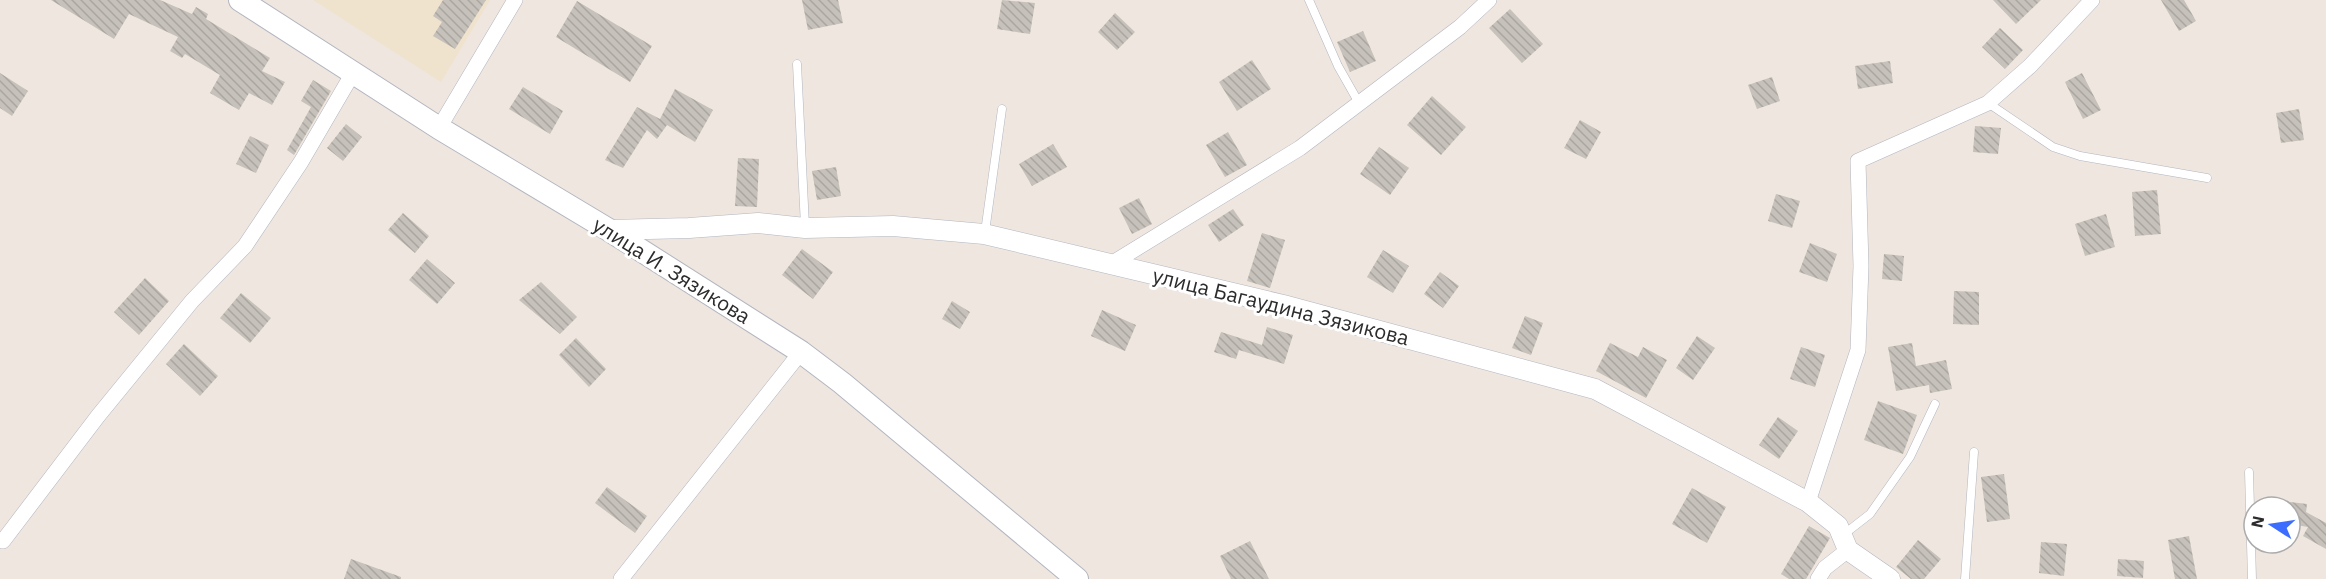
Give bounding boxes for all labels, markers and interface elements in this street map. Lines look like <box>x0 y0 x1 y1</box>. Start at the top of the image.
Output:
street label: улица И. Зязикова <box>588 210 756 330</box>
street label: улица Багаудина Зязикова <box>1150 261 1412 351</box>
north arrow <box>2242 495 2302 555</box>
text: N <box>2246 514 2268 530</box>

